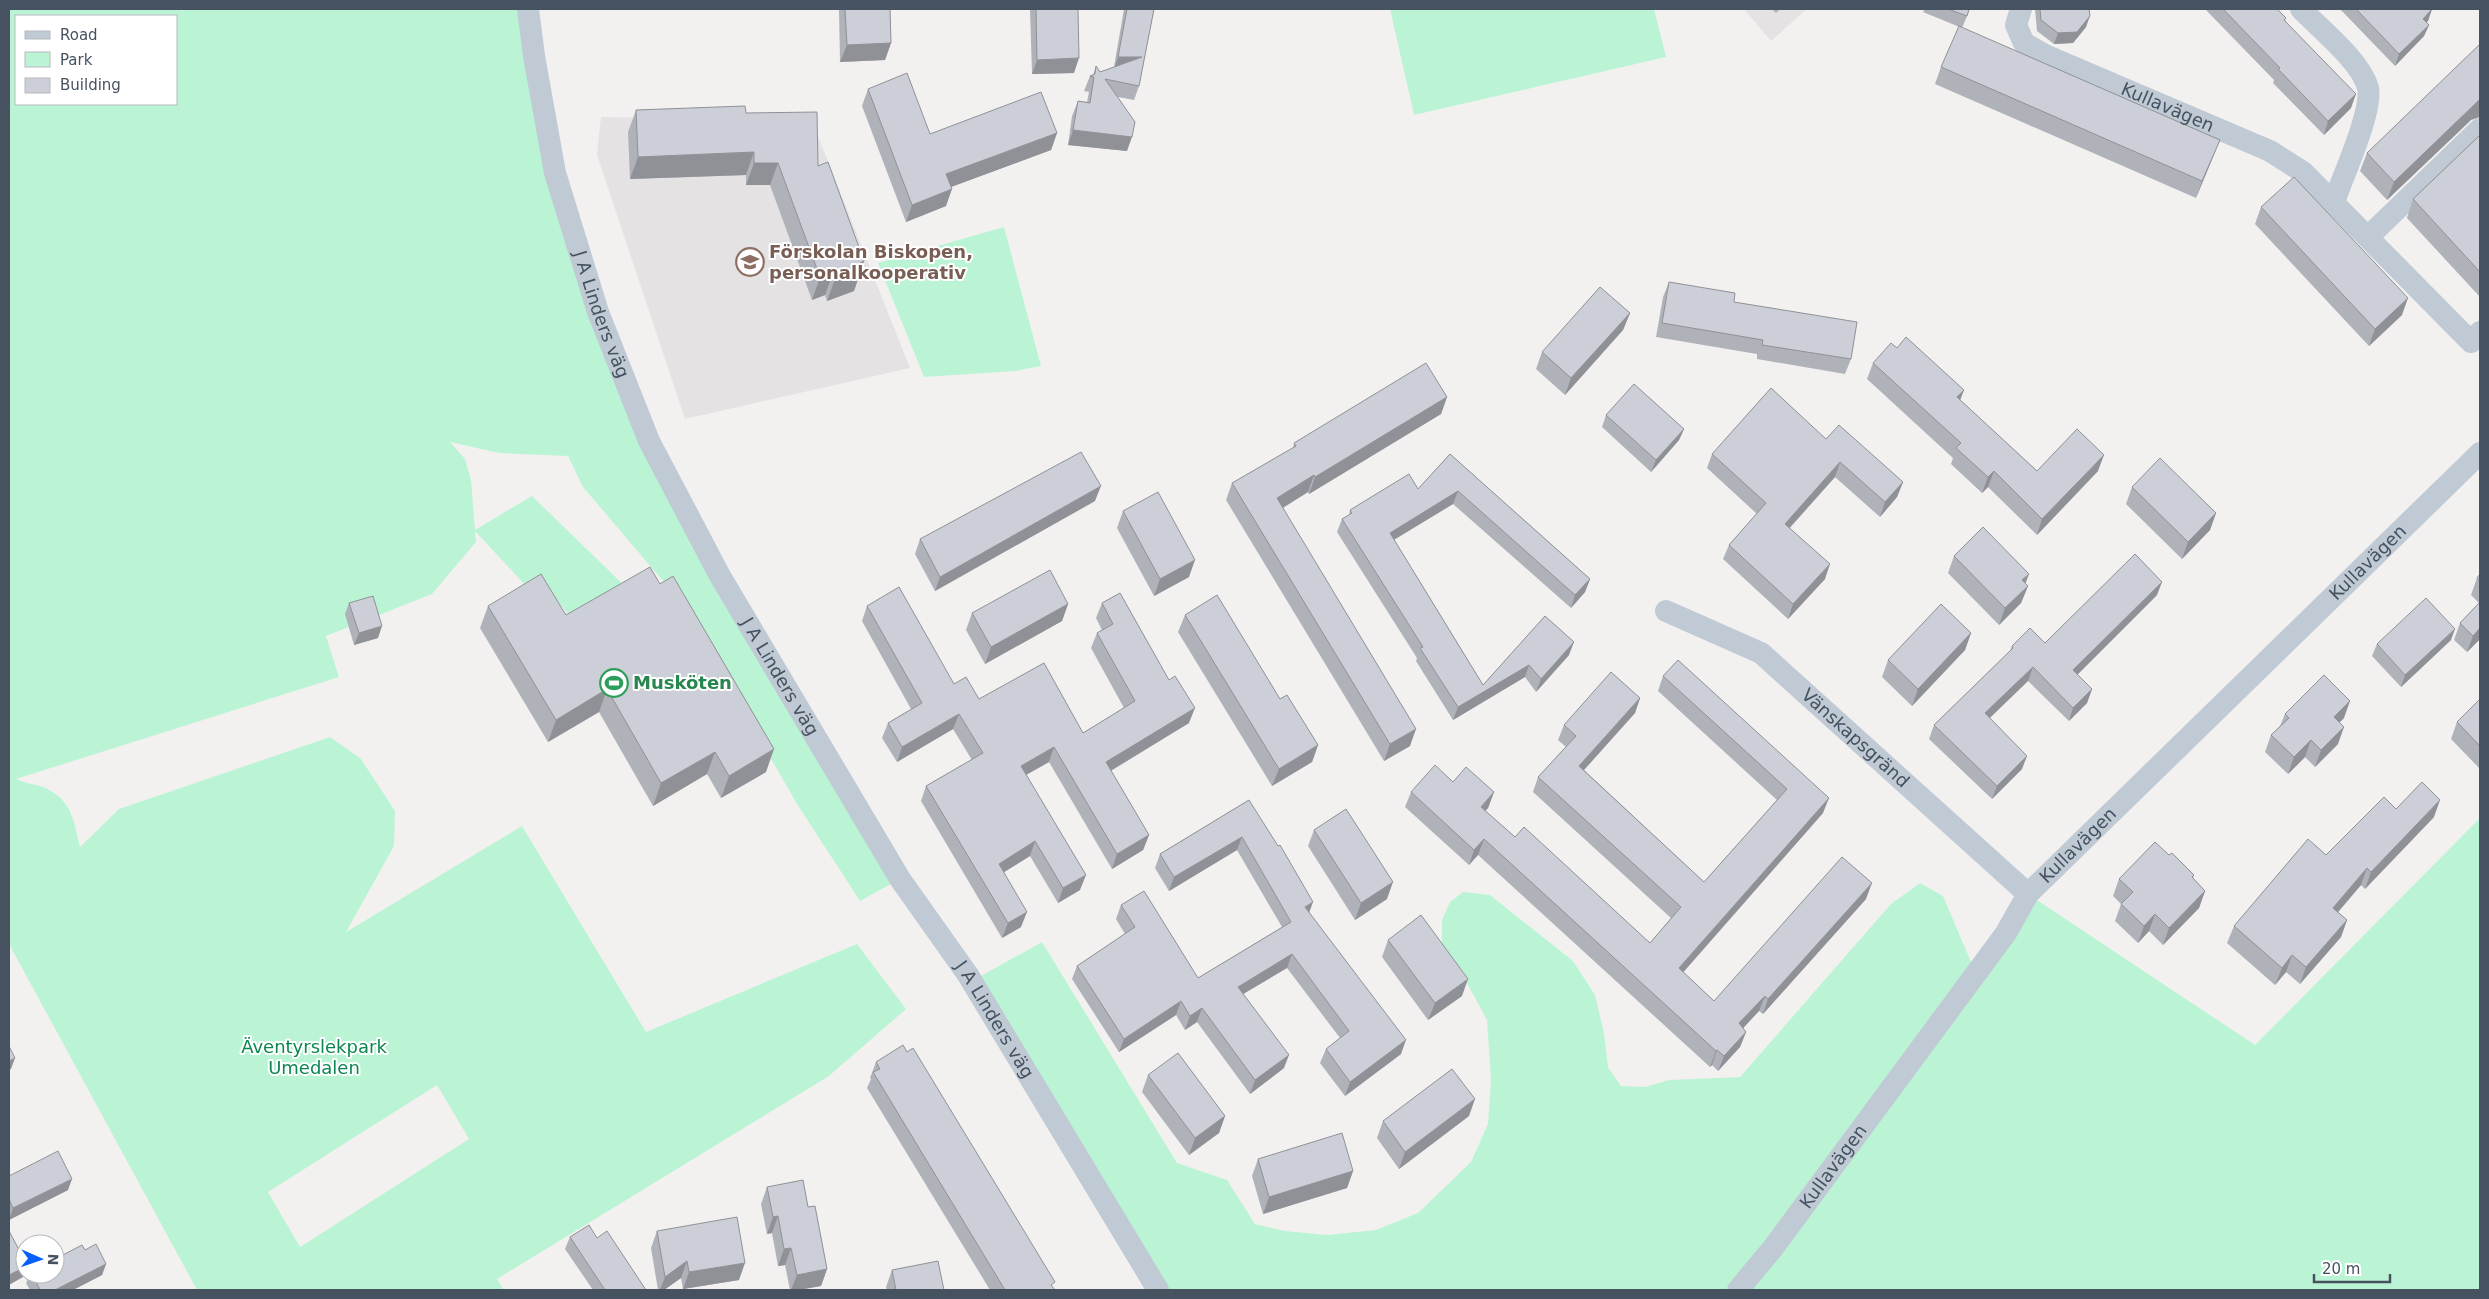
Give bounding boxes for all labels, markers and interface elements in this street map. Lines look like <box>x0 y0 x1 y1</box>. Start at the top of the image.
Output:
legend <box>15 15 178 105</box>
text: Road <box>60 26 98 44</box>
text: Park <box>60 51 93 69</box>
text: Building <box>60 76 121 94</box>
street label: Kullavägen <box>2118 78 2218 136</box>
place label: Förskolan Biskopen, personalkooperativ <box>769 241 973 283</box>
street label: J A Linders väg <box>569 247 634 381</box>
school or university icon: Förskolan Biskopen, personalkooperativ <box>735 247 765 277</box>
street label: Kullavägen <box>2325 520 2410 604</box>
street label: J A Linders väg <box>736 613 823 739</box>
sports icon: Musköten <box>599 668 629 698</box>
place label: Musköten <box>633 672 732 693</box>
street label: Vänskapsgränd <box>1798 684 1914 792</box>
street label: Kullavägen <box>2035 803 2120 887</box>
street label: J A Linders väg <box>951 956 1039 1082</box>
park label: Äventyrslekpark Umedalen <box>241 1036 387 1078</box>
street label: Kullavägen <box>1795 1120 1871 1212</box>
north arrow <box>15 1234 65 1284</box>
scale bar <box>2314 1252 2390 1284</box>
text: N <box>45 1253 61 1266</box>
text: 20 m <box>2322 1260 2360 1278</box>

